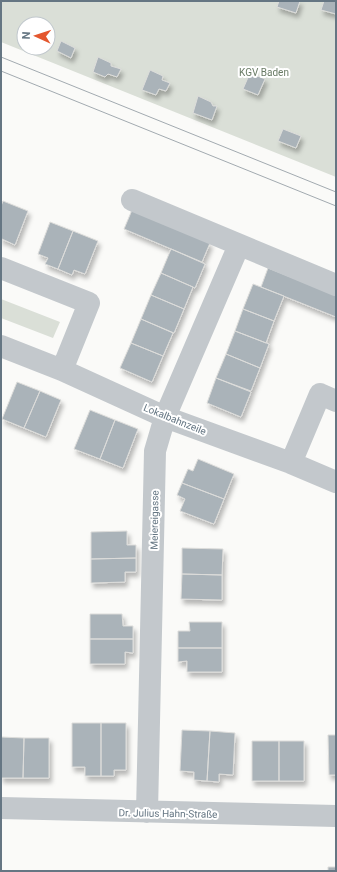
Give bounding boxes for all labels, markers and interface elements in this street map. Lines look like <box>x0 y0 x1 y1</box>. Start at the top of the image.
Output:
north arrow <box>16 16 56 56</box>
text: N <box>20 31 33 40</box>
park label: KGV Baden <box>239 67 289 78</box>
street label: Lokalbahnzeile <box>142 402 208 437</box>
street label: Meiereigasse <box>148 490 161 550</box>
street label: Dr. Julius Hahn-Straße <box>118 807 218 820</box>

